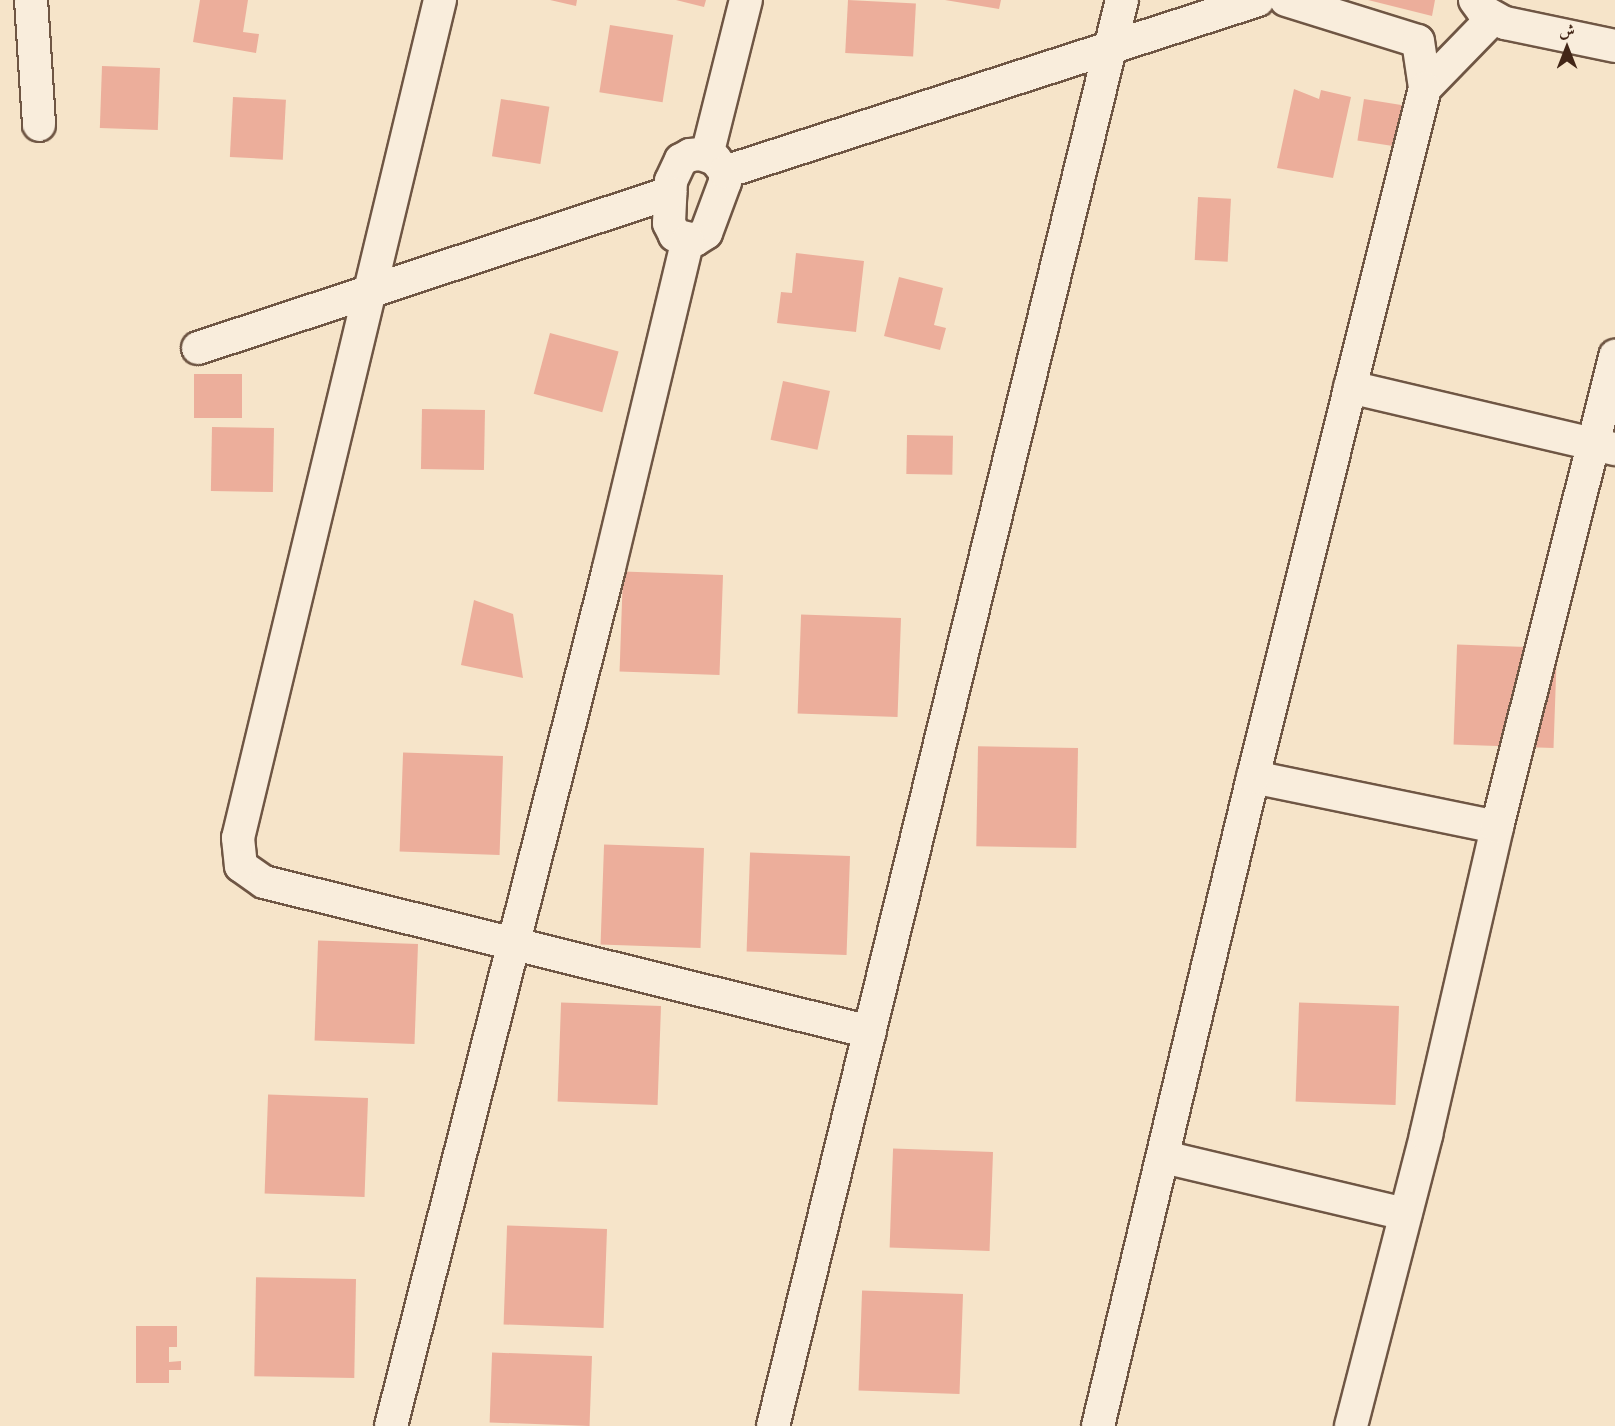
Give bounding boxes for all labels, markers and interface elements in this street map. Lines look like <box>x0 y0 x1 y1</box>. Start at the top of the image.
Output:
north arrow <box>1537 18 1597 78</box>
text: ش <box>1559 18 1575 42</box>

